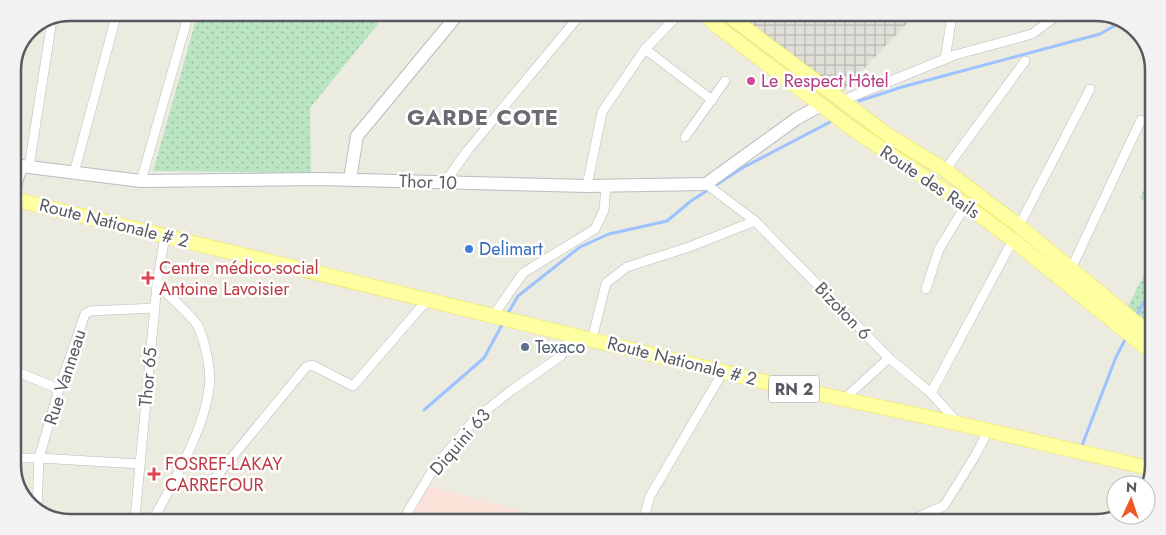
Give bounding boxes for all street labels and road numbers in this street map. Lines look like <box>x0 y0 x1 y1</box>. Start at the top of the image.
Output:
street label: Route des Rails <box>875 139 985 225</box>
street label: Thor 10 <box>399 168 458 196</box>
street label: Route Nationale # 2 <box>37 192 191 254</box>
street label: Bizoton 6 <box>809 276 877 346</box>
street label: Rue Vanneau <box>37 326 93 428</box>
street label: Route Nationale # 2 <box>605 330 759 392</box>
street label: Thor 65 <box>132 346 164 408</box>
road number: RN 2 <box>769 376 819 402</box>
street label: Diquini 63 <box>424 403 497 481</box>

